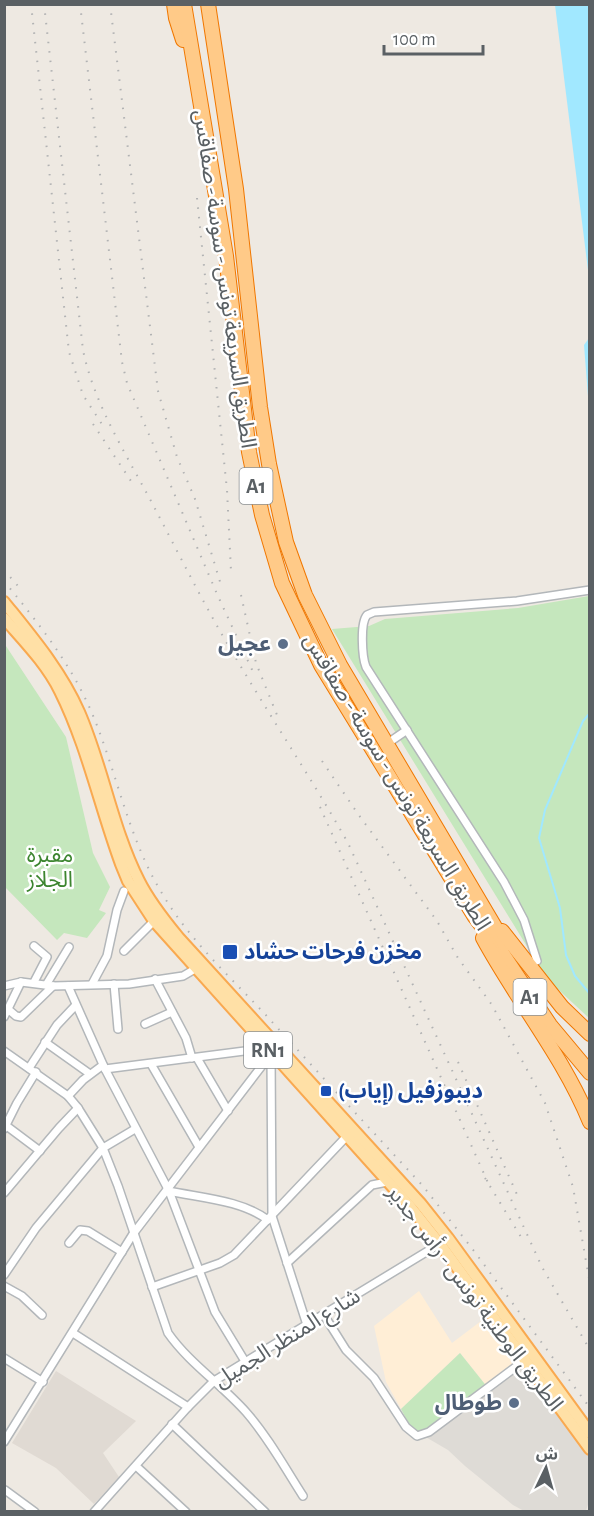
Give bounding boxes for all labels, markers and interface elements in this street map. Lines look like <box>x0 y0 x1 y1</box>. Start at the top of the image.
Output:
scale bar <box>384 18 483 56</box>
text: 100 m <box>393 31 436 49</box>
street label: الطريق السريعة تونس - سوسة - صفاقس <box>188 108 260 450</box>
road number: A1 <box>240 468 272 504</box>
street label: الطريق السريعة تونس - سوسة - صفاقس <box>298 630 495 935</box>
place label: عجيل <box>218 633 271 656</box>
marker: عجيل <box>276 637 290 651</box>
park label: مقبرة الجلاز <box>26 844 73 893</box>
place label: مخزن فرحات حشاد <box>244 940 422 964</box>
marker: مخزن فرحات حشاد <box>221 943 239 961</box>
road number: A1 <box>514 979 546 1015</box>
road number: RN1 <box>244 1032 292 1068</box>
place label: ديبوزفيل (إياب) <box>338 1079 483 1106</box>
marker: ديبوزفيل (إياب) <box>319 1084 333 1098</box>
street label: الطريق الوطنية تونس - رأس جدير <box>381 1178 569 1416</box>
street label: شارع المنظر الجميل <box>210 1284 367 1396</box>
place label: طوطال <box>435 1392 502 1415</box>
marker: طوطال <box>507 1396 521 1410</box>
north arrow <box>516 1438 576 1498</box>
text: ش <box>536 1445 559 1464</box>

